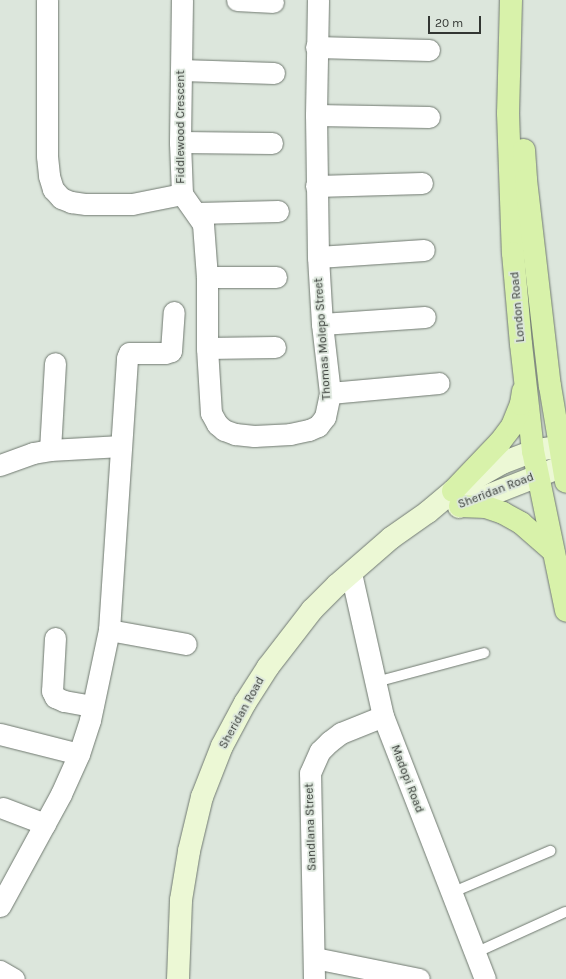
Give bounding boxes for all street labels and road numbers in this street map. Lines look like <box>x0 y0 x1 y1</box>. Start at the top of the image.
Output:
street label: Fiddlewood Crescent <box>174 70 188 184</box>
street label: London Road <box>508 271 528 343</box>
street label: Thomas Molepo Street <box>312 277 334 401</box>
street label: Sheridan Road <box>456 470 536 512</box>
street label: Sheridan Road <box>216 675 268 751</box>
street label: Madopi Road <box>387 743 427 815</box>
street label: Sandlana Street <box>302 783 320 871</box>

